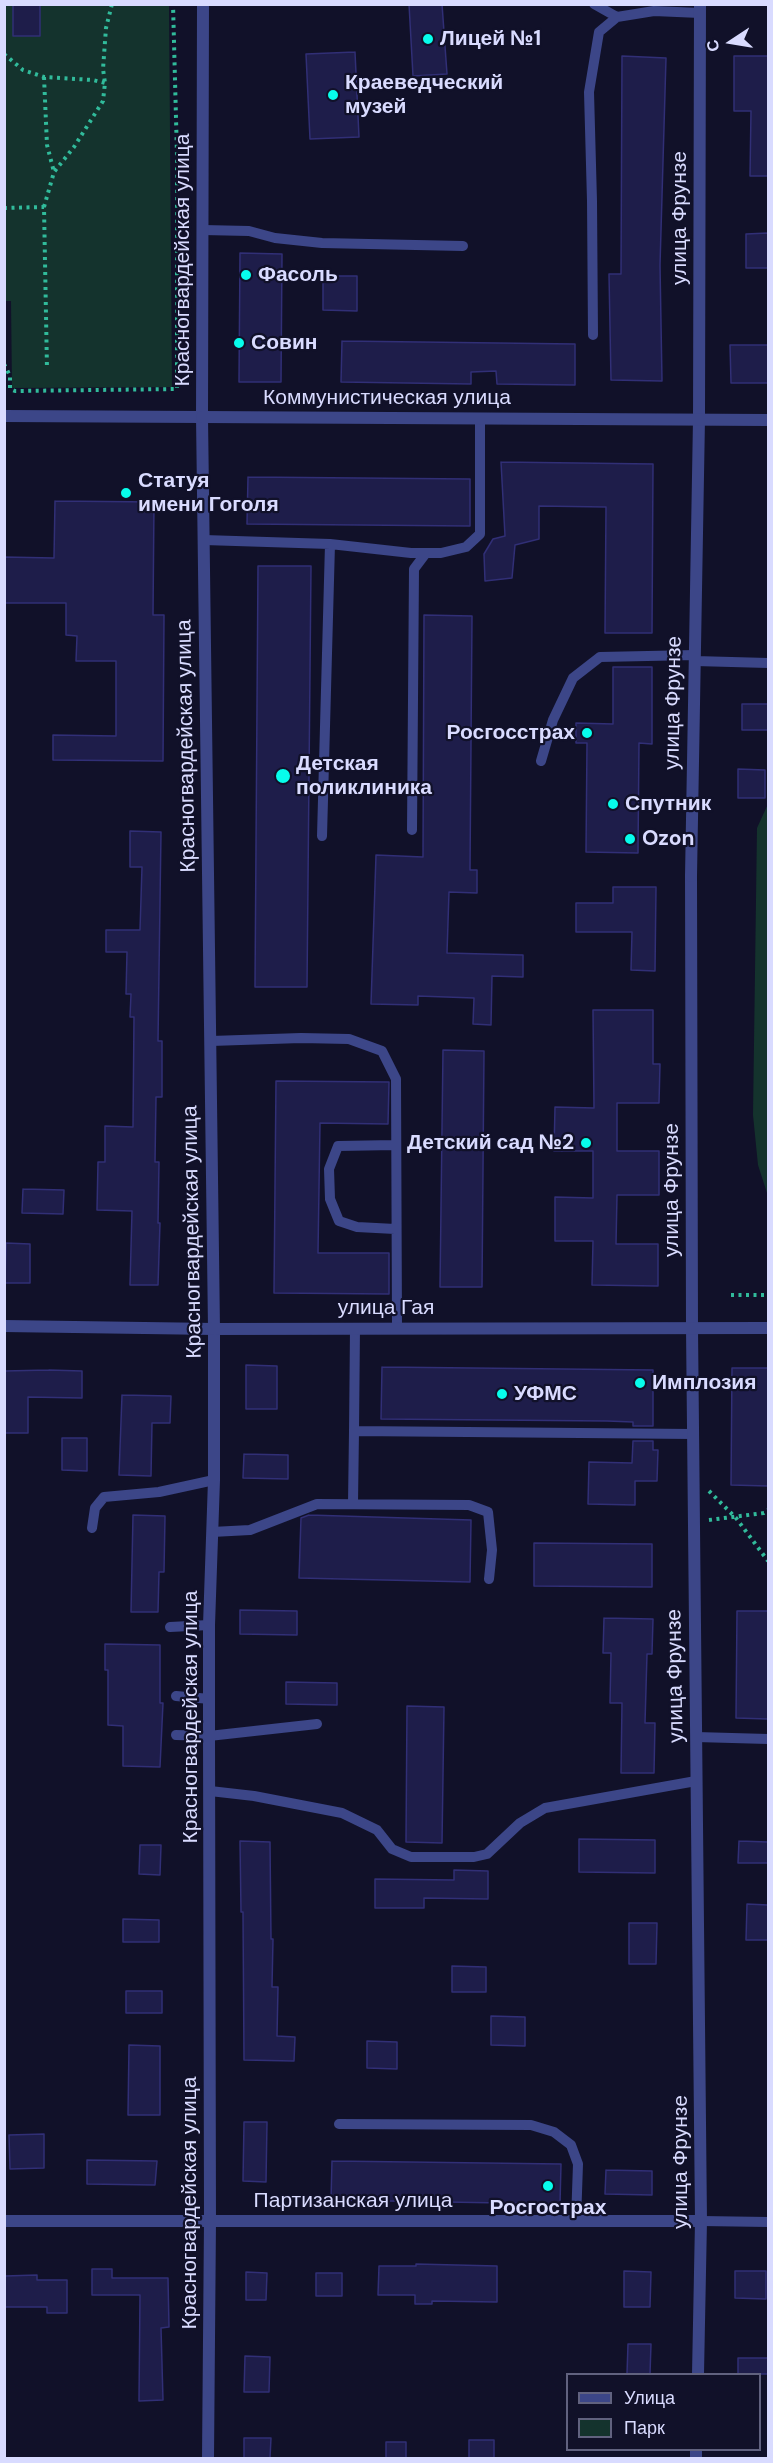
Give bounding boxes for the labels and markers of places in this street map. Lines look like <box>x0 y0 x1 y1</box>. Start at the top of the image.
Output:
place label: Лицей №1 <box>440 26 541 52</box>
marker: Лицей №1 <box>421 32 435 46</box>
place label: Краеведческий музей <box>345 70 503 120</box>
marker: Краеведческий музей <box>326 88 340 102</box>
place label: Фасоль <box>258 262 338 288</box>
marker: Фасоль <box>239 268 253 282</box>
place label: Совин <box>251 330 317 356</box>
marker: Совин <box>232 336 246 350</box>
place label: Статуя имени Гоголя <box>138 468 279 518</box>
marker: Статуя имени Гоголя <box>119 486 133 500</box>
place label: Росгосстрах <box>446 720 575 746</box>
marker: Росгосстрах <box>580 726 594 740</box>
place label: Детская поликлиника <box>296 751 432 801</box>
marker: Детская поликлиника <box>274 767 292 785</box>
place label: Спутник <box>625 791 711 817</box>
marker: Спутник <box>606 797 620 811</box>
place label: Ozon <box>642 826 695 852</box>
marker: Ozon <box>623 832 637 846</box>
place label: Детский сад №2 <box>407 1130 574 1156</box>
marker: Детский сад №2 <box>579 1136 593 1150</box>
place label: Имплозия <box>652 1370 757 1396</box>
marker: Имплозия <box>633 1376 647 1390</box>
place label: УФМС <box>514 1381 577 1407</box>
marker: УФМС <box>495 1387 509 1401</box>
marker: Росгострах <box>541 2179 555 2193</box>
place label: Росгострах <box>490 2195 606 2221</box>

